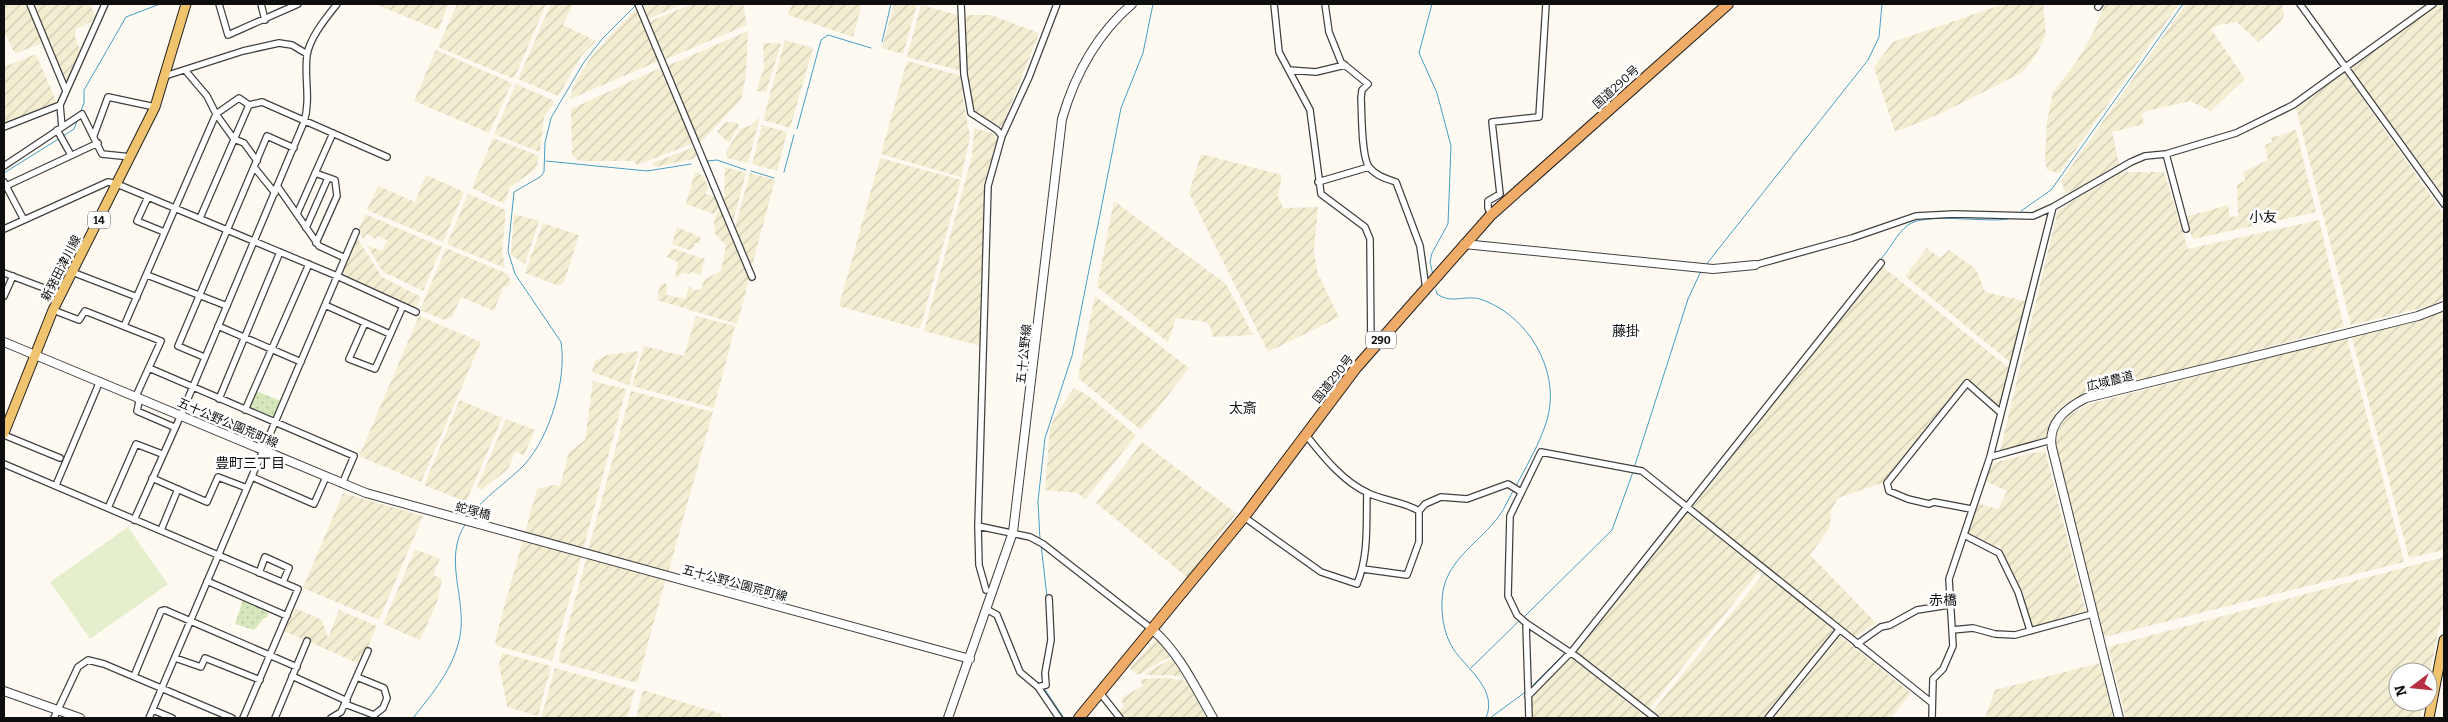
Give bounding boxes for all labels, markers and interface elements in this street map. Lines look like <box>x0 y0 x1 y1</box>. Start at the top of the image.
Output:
street label: 国道290号 <box>1590 63 1642 111</box>
district label: 小友 <box>2249 209 2277 226</box>
road number: 14 <box>88 212 110 228</box>
street label: 新発田津川線 <box>38 233 84 303</box>
street label: 五十公野線 <box>1014 323 1034 385</box>
district label: 藤掛 <box>1612 323 1640 340</box>
road number: 290 <box>1366 332 1396 348</box>
street label: 国道290号 <box>1310 352 1356 406</box>
street label: 広域農道 <box>2085 368 2135 394</box>
street label: 五十公野公園荒町線 <box>176 395 280 451</box>
district label: 太斎 <box>1229 400 1257 417</box>
district label: 豊町三丁目 <box>215 455 285 472</box>
street label: 蛇塚橋 <box>454 500 492 522</box>
street label: 五十公野公園荒町線 <box>681 562 789 604</box>
district label: 赤橋 <box>1929 592 1957 609</box>
north arrow <box>2388 662 2438 712</box>
text: N <box>2391 683 2411 698</box>

